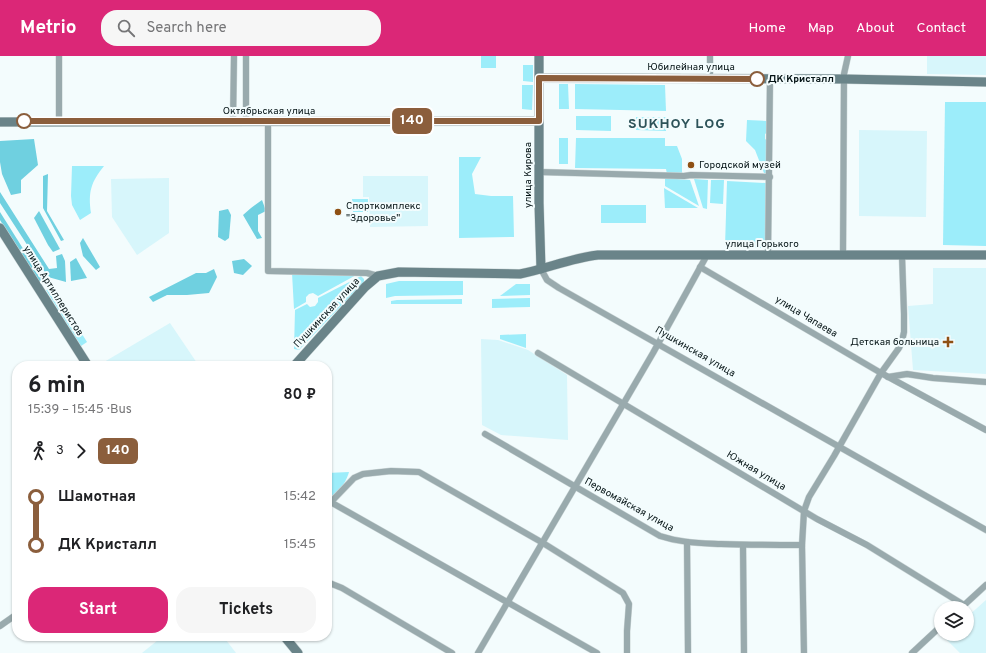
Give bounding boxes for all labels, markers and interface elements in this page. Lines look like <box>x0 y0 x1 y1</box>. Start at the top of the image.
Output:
search box <box>101 10 381 46</box>
text: Metrio <box>20 16 77 40</box>
icon: search <box>115 17 137 39</box>
text: Search here <box>147 19 227 38</box>
text: Home <box>749 20 786 37</box>
text: Map <box>808 20 834 37</box>
text: About <box>856 20 895 37</box>
text: Contact <box>917 20 966 37</box>
street label: Юбилейная улица <box>647 61 735 74</box>
marker: ДК Кристалл <box>749 71 765 87</box>
place label: ДК Кристалл <box>768 73 834 86</box>
street label: Октябрьская улица <box>223 105 315 118</box>
line badge: 140 <box>389 108 435 134</box>
text: 140 <box>400 112 424 129</box>
unlabelled marker <box>16 113 32 129</box>
district label: SUKHOY LOG <box>628 116 726 133</box>
street label: улица Кирова <box>522 142 535 208</box>
place label: Городской музей <box>699 159 781 172</box>
marker: Городской музей <box>686 160 696 170</box>
place label: Спорткомплекс "Здоровье" <box>346 200 420 225</box>
marker: Спорткомплекс "Здоровье" <box>333 207 343 217</box>
street label: улица Горького <box>725 238 799 251</box>
street label: улица Артиллеристов <box>20 243 86 339</box>
street label: Пушкинская улица <box>291 275 363 351</box>
street label: улица Чапаева <box>772 293 840 341</box>
street label: Пушкинская улица <box>652 324 738 380</box>
place label: Детская больница <box>850 336 939 349</box>
marker: Детская больница <box>942 336 954 348</box>
text: 6 min <box>28 373 86 400</box>
text: 80 ₽ <box>283 386 316 405</box>
text: 15:39 – 15:45 · Bus <box>28 402 132 418</box>
icon: walk <box>28 440 50 462</box>
icon: forward <box>70 440 92 462</box>
text: 140 <box>106 442 130 459</box>
text: 3 <box>56 443 64 459</box>
street label: Южная улица <box>724 448 788 494</box>
street label: Первомайская улица <box>582 475 676 535</box>
text: Шамотная <box>58 488 136 507</box>
text: 15:42 <box>284 489 316 505</box>
text: ДК Кристалл <box>58 536 157 555</box>
text: 15:45 <box>284 537 316 553</box>
button: Start <box>28 587 168 633</box>
button: Tickets <box>176 587 316 633</box>
map controls <box>934 601 974 641</box>
button: layers <box>934 601 974 641</box>

